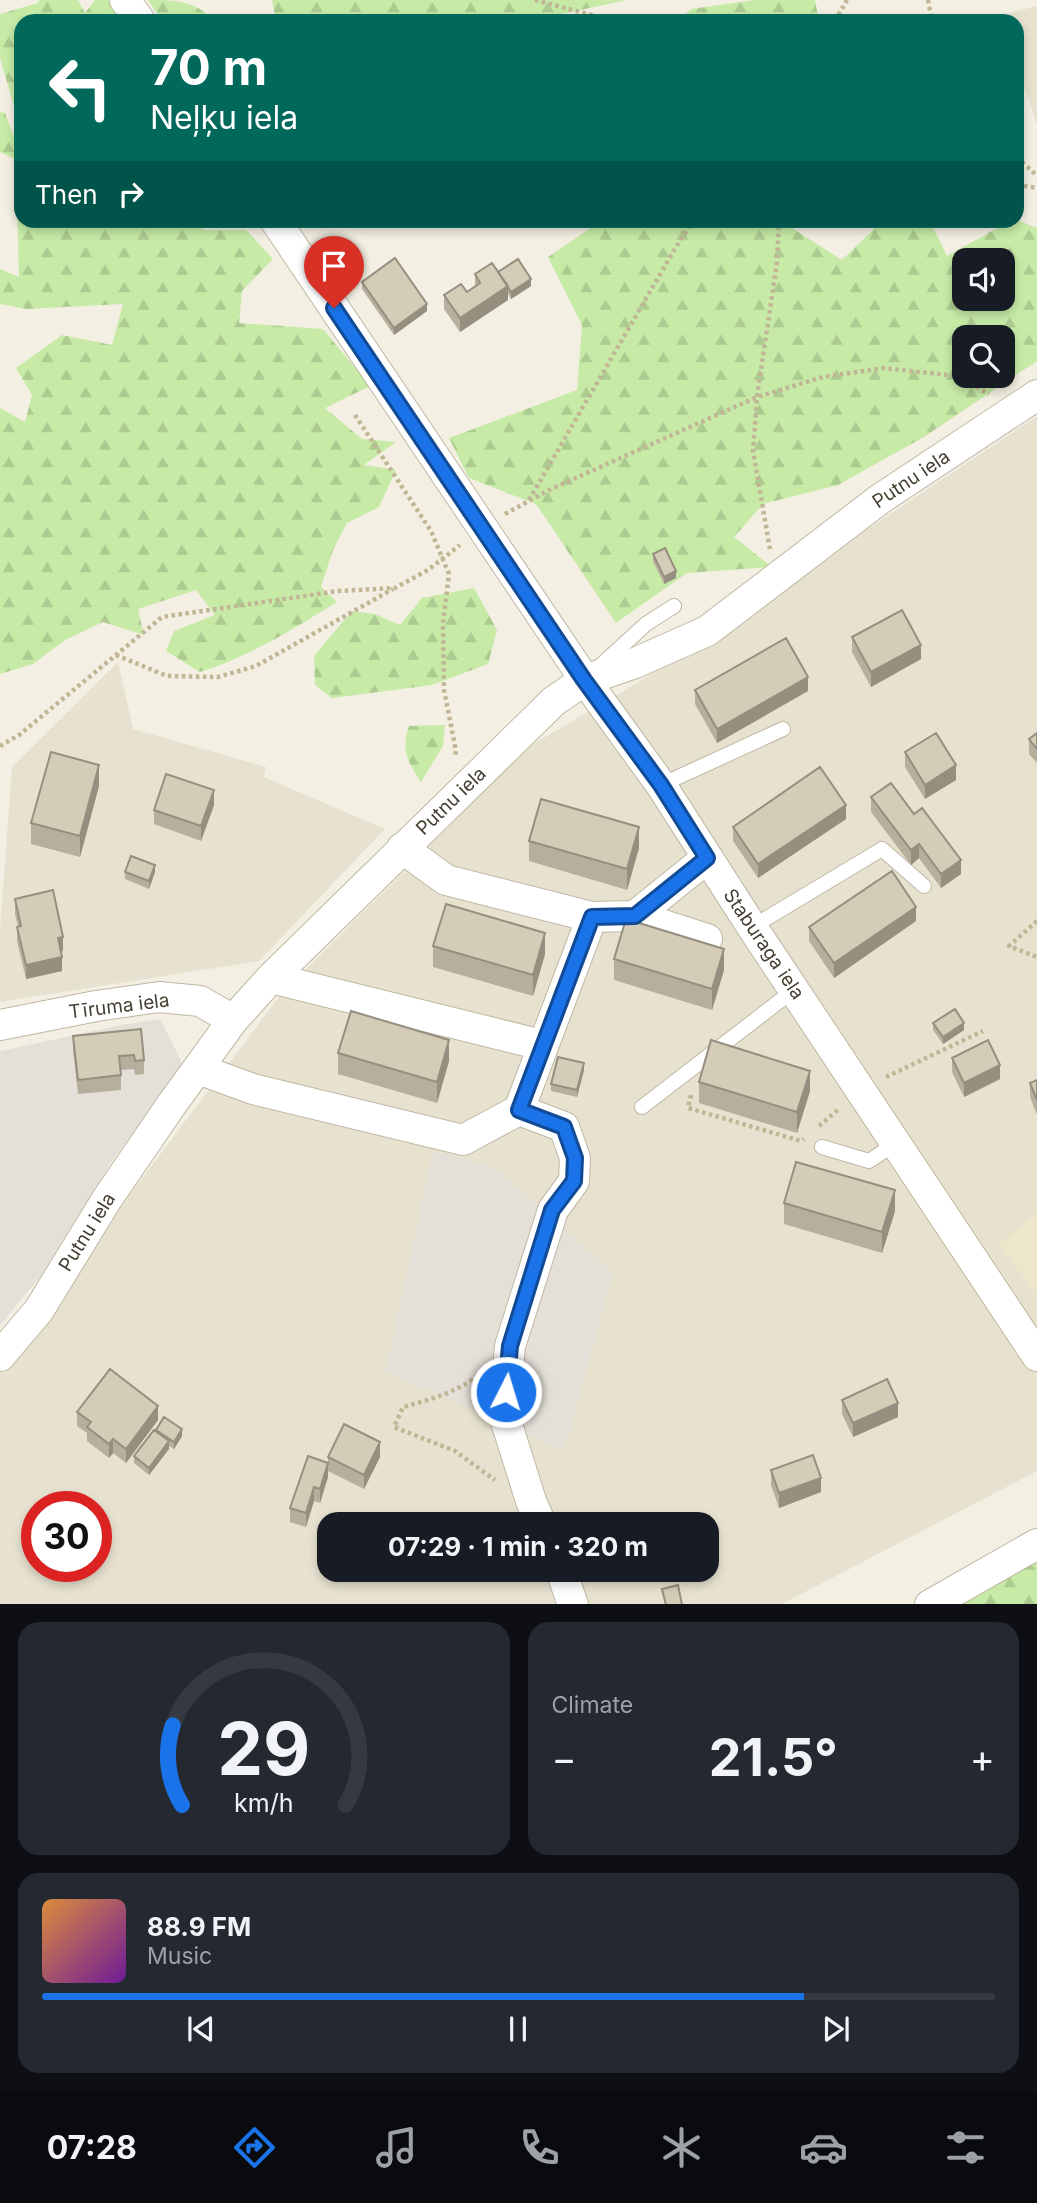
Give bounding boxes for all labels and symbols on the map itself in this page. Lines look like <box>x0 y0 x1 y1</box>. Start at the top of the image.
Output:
pin <box>304 236 364 308</box>
street label: Putnu iela <box>868 445 954 513</box>
street label: Putnu iela <box>411 762 491 840</box>
street label: Staburaga iela <box>719 884 809 1004</box>
street label: Tīruma iela <box>67 988 171 1024</box>
street label: Putnu iela <box>54 1188 120 1276</box>
position arrow <box>469 1355 543 1429</box>
speed limit sign: 30 <box>21 1491 112 1582</box>

